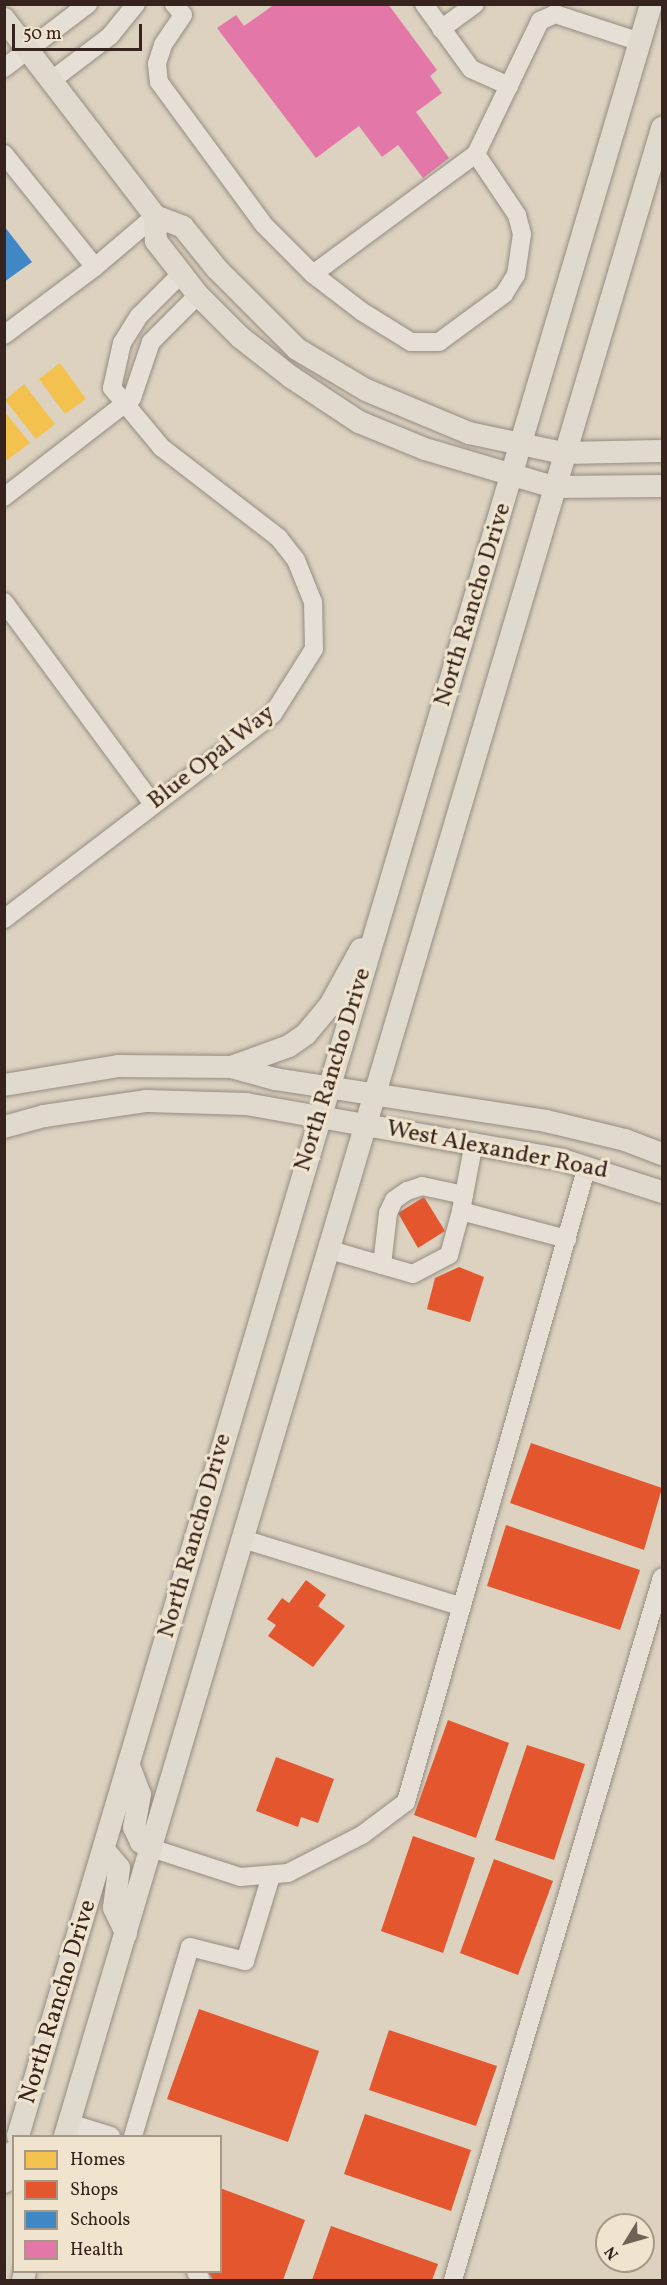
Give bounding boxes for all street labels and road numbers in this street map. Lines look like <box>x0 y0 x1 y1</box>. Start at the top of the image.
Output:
street label: North Rancho Drive <box>429 500 519 710</box>
street label: Blue Opal Way <box>143 699 281 817</box>
street label: North Rancho Drive <box>289 965 379 1175</box>
street label: West Alexander Road <box>384 1115 610 1187</box>
street label: North Rancho Drive <box>153 1430 239 1642</box>
street label: North Rancho Drive <box>14 1897 104 2107</box>

